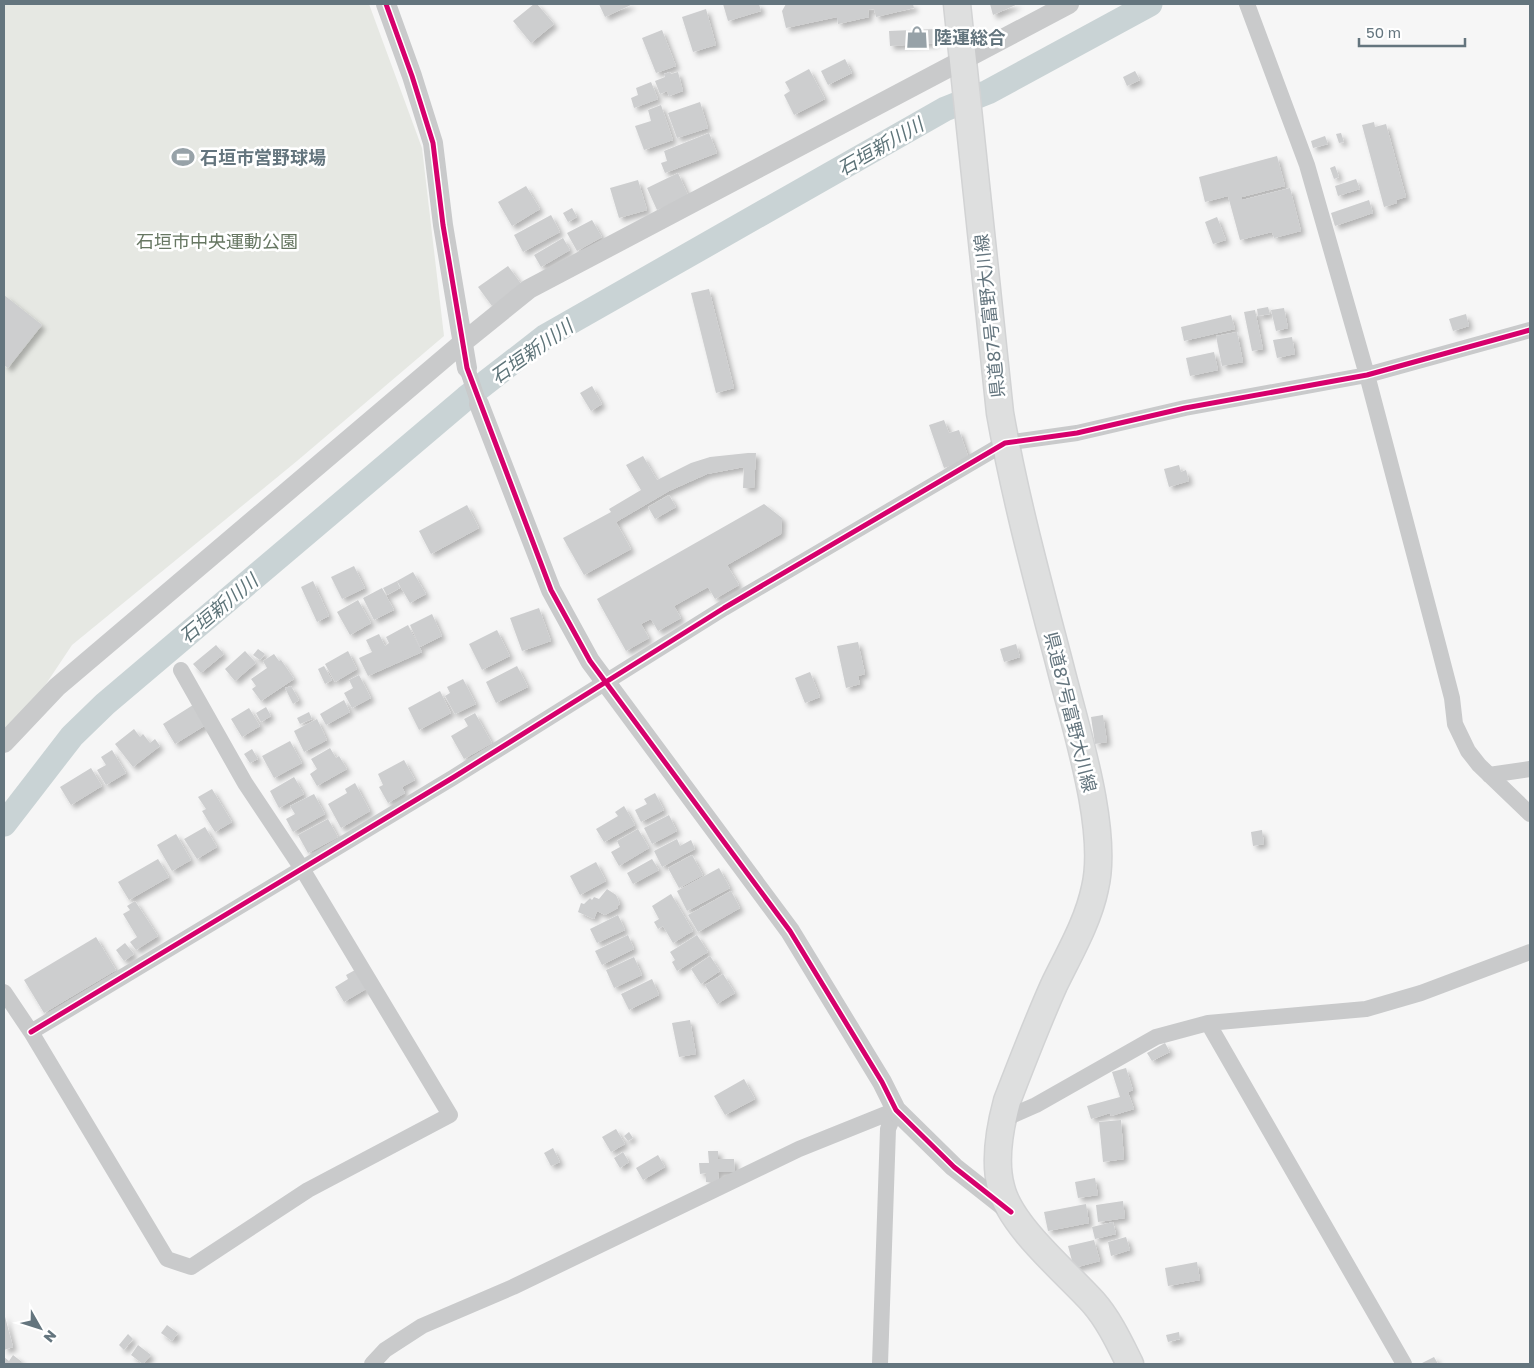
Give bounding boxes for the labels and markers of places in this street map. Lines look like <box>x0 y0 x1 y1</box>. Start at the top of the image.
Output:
shop icon: 陸運総合 <box>904 24 930 50</box>
place label: 陸運総合 <box>934 26 1006 48</box>
sports icon: 石垣市営野球場 <box>170 144 196 170</box>
place label: 石垣市営野球場 <box>200 146 326 168</box>

